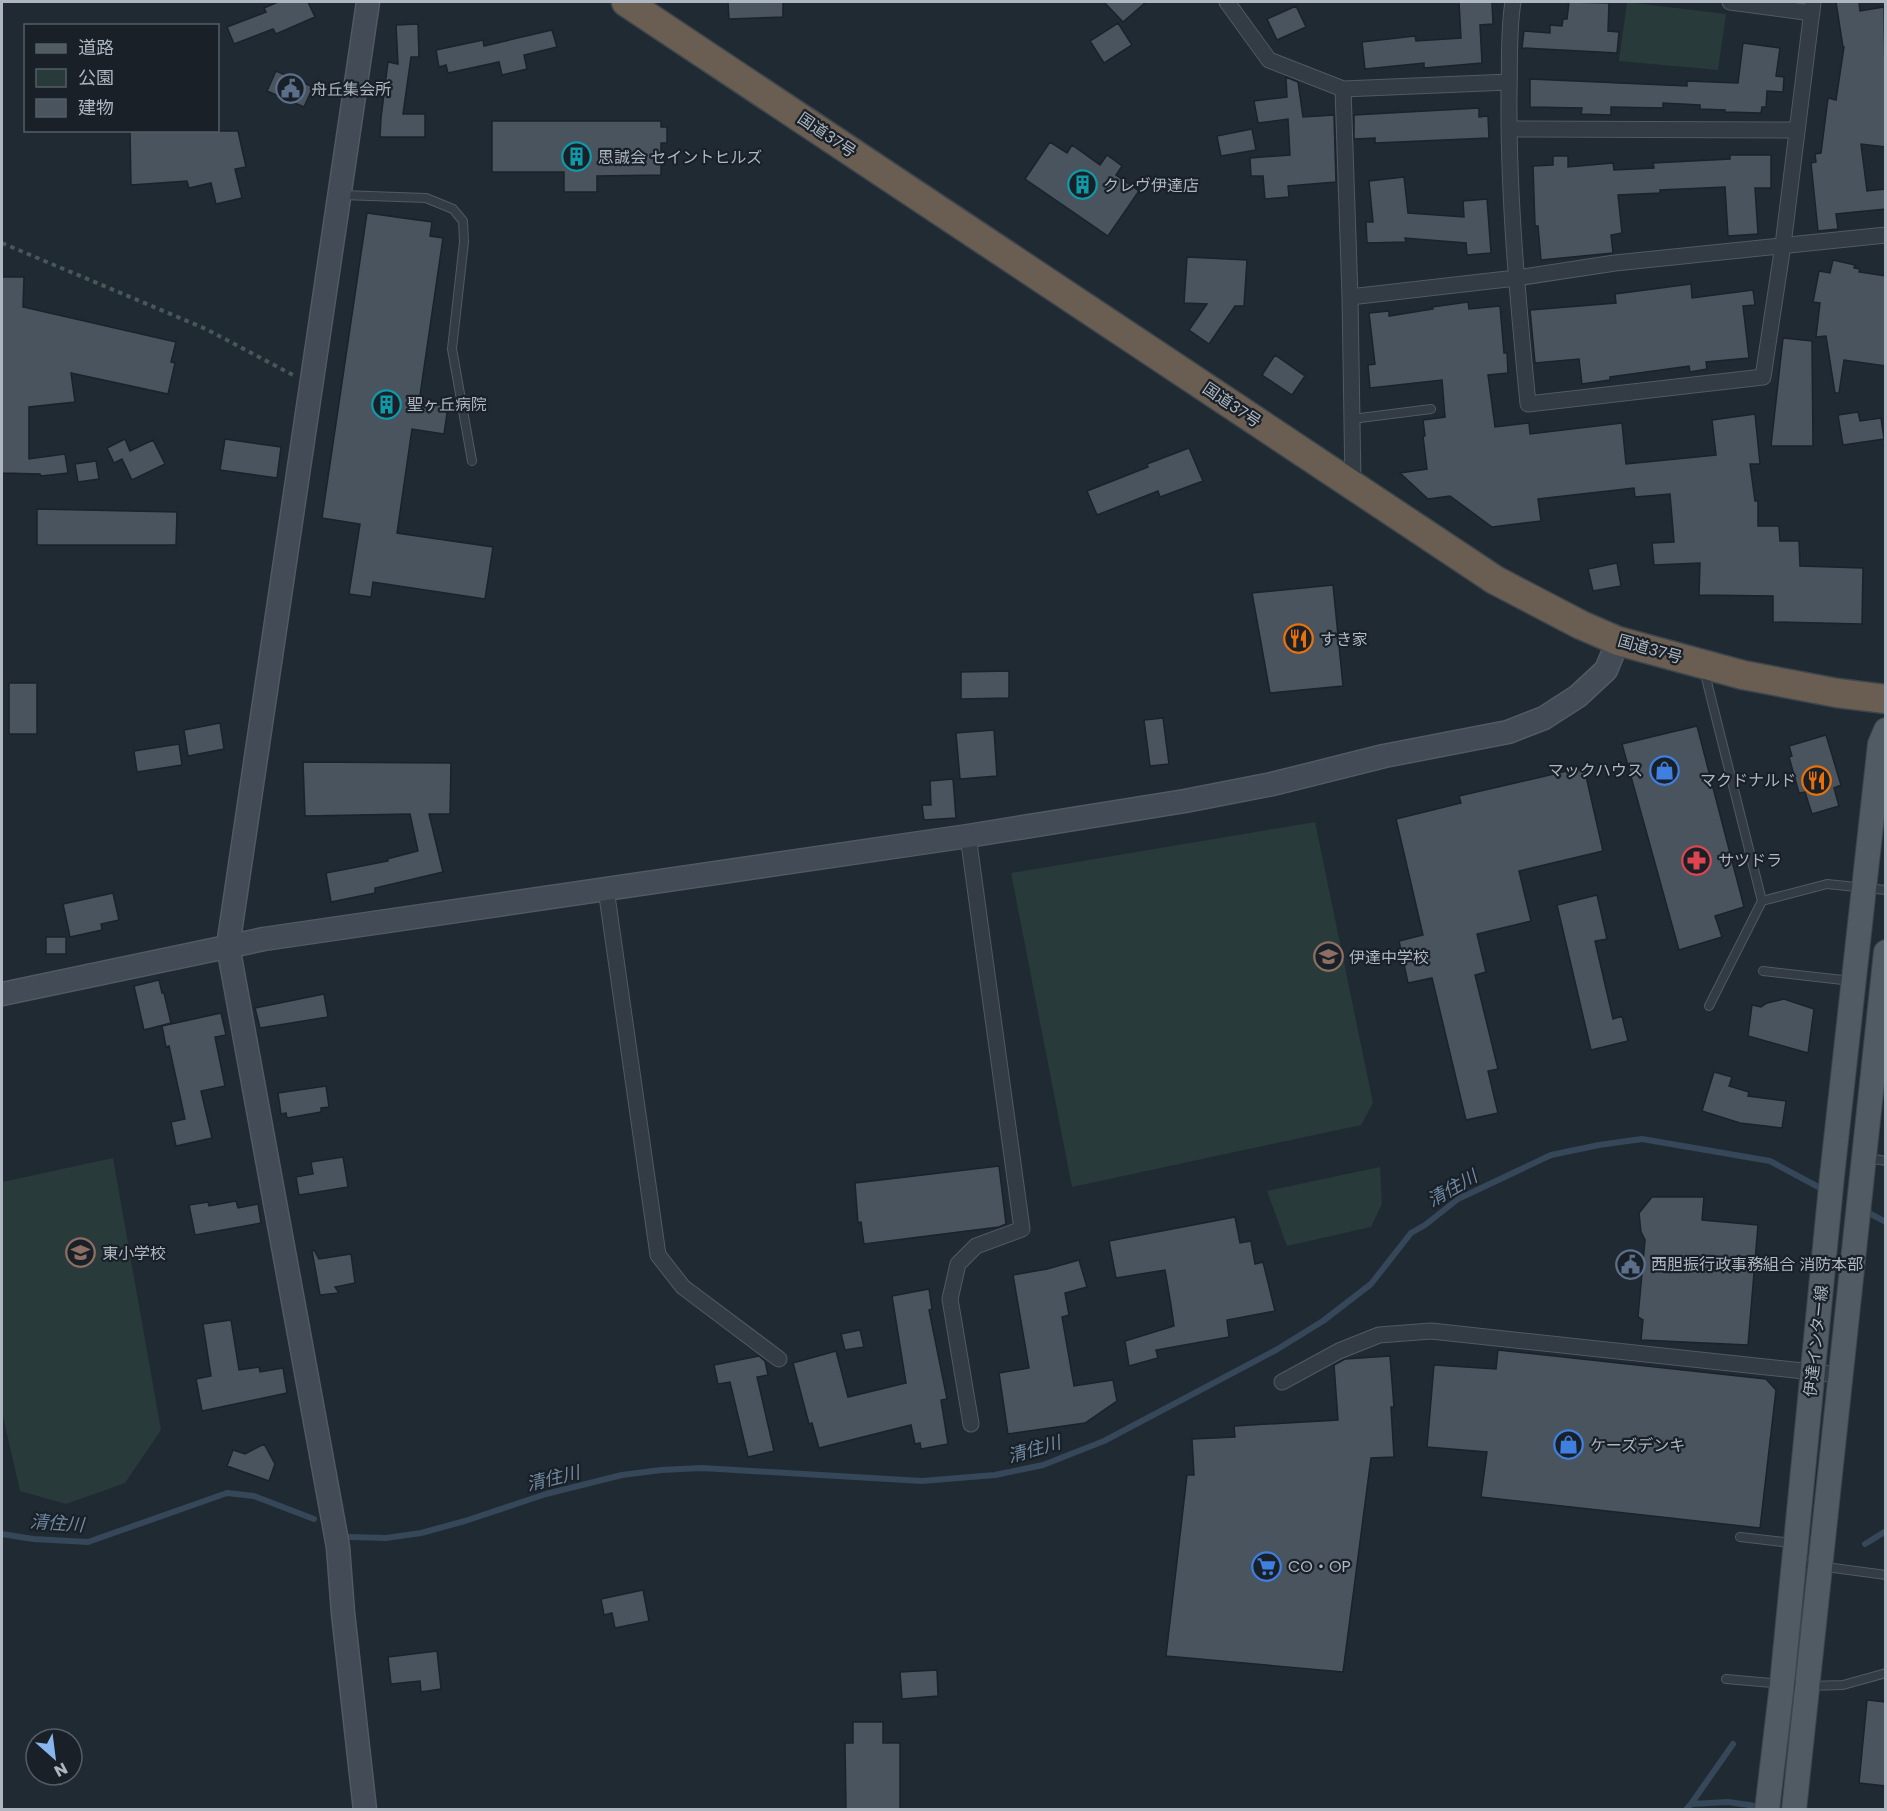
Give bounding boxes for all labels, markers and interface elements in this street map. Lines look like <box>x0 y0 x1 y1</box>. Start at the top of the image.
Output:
legend <box>24 24 219 132</box>
text: 道路 <box>78 35 114 60</box>
text: 公園 <box>78 65 114 90</box>
public building icon: 舟丘集会所 <box>274 73 306 105</box>
place label: 舟丘集会所 <box>311 78 391 101</box>
text: 建物 <box>78 95 114 120</box>
street label: 国道37号 <box>793 107 861 163</box>
building icon: 思誠会 セイントヒルズ <box>561 141 593 173</box>
place label: 思誠会 セイントヒルズ <box>598 146 762 169</box>
building icon: クレヴ伊達店 <box>1066 169 1098 201</box>
place label: クレヴ伊達店 <box>1103 174 1199 197</box>
street label: 国道37号 <box>1198 377 1266 433</box>
building icon: 聖ヶ丘病院 <box>370 388 402 420</box>
place label: 聖ヶ丘病院 <box>407 393 487 416</box>
restaurant icon: すき家 <box>1283 623 1315 655</box>
place label: すき家 <box>1320 628 1368 651</box>
street label: 国道37号 <box>1615 629 1685 669</box>
shop icon: マックハウス <box>1648 754 1680 786</box>
place label: マックハウス <box>1548 759 1643 782</box>
restaurant icon: マクドナルド <box>1801 764 1833 796</box>
place label: マクドナルド <box>1700 769 1796 792</box>
pharmacy icon: サツドラ <box>1681 844 1713 876</box>
place label: サツドラ <box>1718 849 1782 872</box>
school or university icon: 伊達中学校 <box>1312 941 1344 973</box>
place label: 伊達中学校 <box>1349 946 1429 969</box>
water label: 清住川 <box>1422 1163 1483 1212</box>
school or university icon: 東小学校 <box>65 1237 97 1269</box>
place label: 東小学校 <box>102 1242 166 1265</box>
public building icon: 西胆振行政事務組合 消防本部 <box>1614 1248 1646 1280</box>
place label: 西胆振行政事務組合 消防本部 <box>1651 1253 1863 1276</box>
street label: 伊達インター線 <box>1799 1284 1833 1398</box>
water label: 清住川 <box>1005 1429 1065 1468</box>
shop icon: ケーズデンキ <box>1553 1429 1585 1461</box>
place label: ケーズデンキ <box>1590 1434 1685 1457</box>
water label: 清住川 <box>524 1459 584 1497</box>
water label: 清住川 <box>29 1509 87 1537</box>
supermarket icon: CO・OP <box>1251 1550 1283 1582</box>
place label: CO・OP <box>1288 1555 1351 1578</box>
north arrow <box>24 1727 84 1787</box>
text: N <box>50 1757 72 1783</box>

